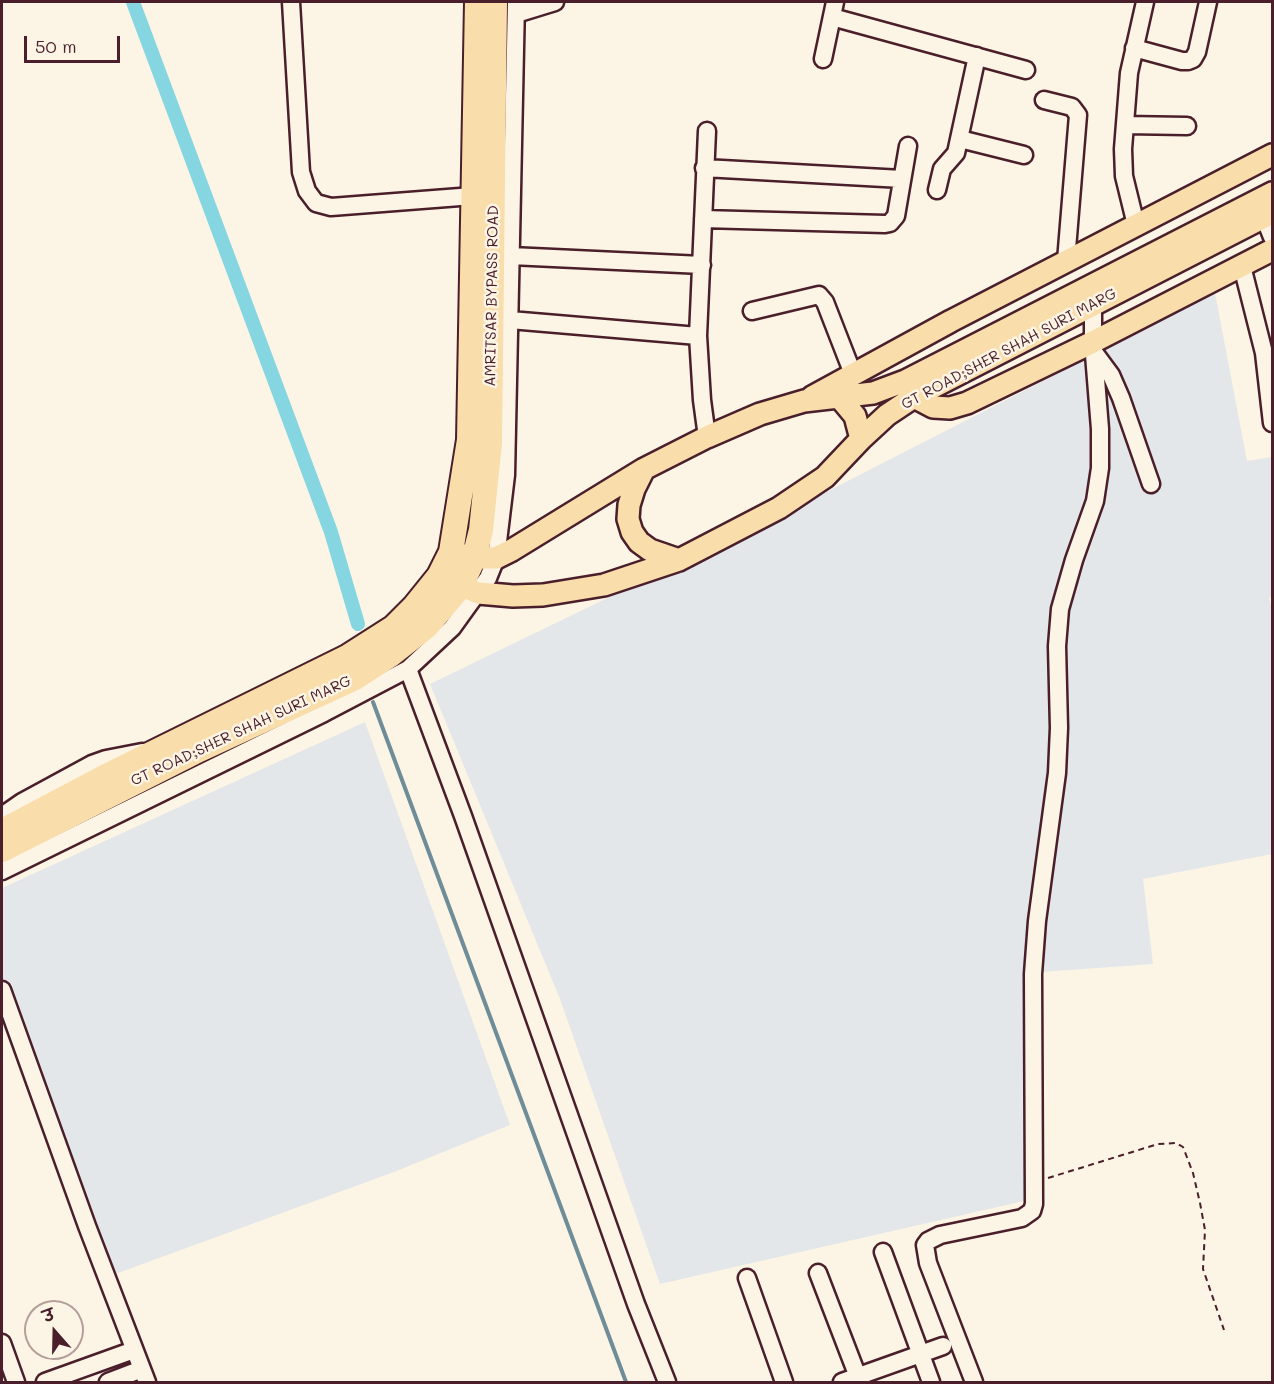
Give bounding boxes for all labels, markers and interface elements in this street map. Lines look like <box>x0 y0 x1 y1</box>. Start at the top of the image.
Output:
scale bar <box>27 24 123 62</box>
text: 50 m <box>35 34 77 58</box>
street label: AMRITSAR BYPASS ROAD <box>481 205 503 387</box>
street label: GT ROAD;SHER SHAH SURI MARG <box>898 284 1120 414</box>
street label: GT ROAD;SHER SHAH SURI MARG <box>128 672 354 790</box>
north arrow <box>24 1300 84 1360</box>
text: उ <box>40 1303 57 1326</box>

